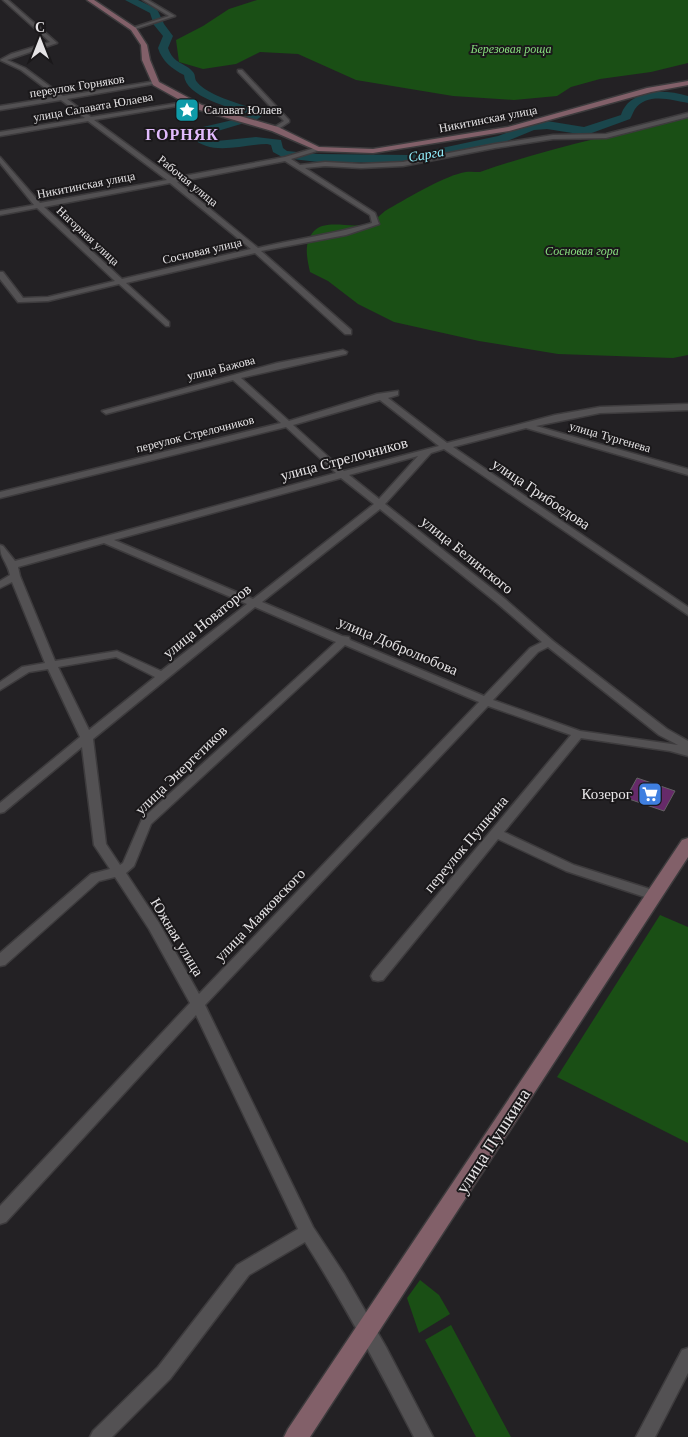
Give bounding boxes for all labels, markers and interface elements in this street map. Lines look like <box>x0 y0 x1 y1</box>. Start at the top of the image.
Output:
north arrow <box>15 15 65 65</box>
text: С <box>35 20 45 35</box>
park label: Березовая роща <box>469 42 552 56</box>
street label: переулок Горняков <box>29 72 126 100</box>
street label: улица Салавата Юлаева <box>32 89 155 124</box>
place icon: Салават Юлаев <box>174 97 200 123</box>
street label: Никитинская улица <box>438 102 539 135</box>
place label: Салават Юлаев <box>204 103 282 117</box>
district label: ГОРНЯК <box>145 126 219 143</box>
water label: Сарга <box>407 144 445 165</box>
street label: Рабочая улица <box>155 152 221 210</box>
street label: Никитинская улица <box>36 168 137 201</box>
street label: Нагорная улица <box>54 203 123 269</box>
street label: Сосновая улица <box>161 235 244 267</box>
park label: Сосновая гора <box>545 244 619 258</box>
street label: улица Бажова <box>185 353 257 383</box>
street label: переулок Стрелочников <box>135 412 256 455</box>
street label: улица Тургенева <box>568 419 653 455</box>
street label: улица Стрелочников <box>279 434 409 484</box>
street label: улица Грибоедова <box>489 455 593 533</box>
street label: улица Белинского <box>418 513 516 597</box>
street label: улица Новаторов <box>160 581 254 661</box>
street label: улица Добролюбова <box>336 614 460 679</box>
street label: улица Энергетиков <box>132 722 230 818</box>
supermarket icon: Козерог <box>637 781 663 807</box>
place label: Козерог <box>582 786 632 802</box>
street label: переулок Пушкина <box>421 792 511 896</box>
street label: улица Маяковского <box>212 865 308 965</box>
street label: Южная улица <box>147 895 207 979</box>
street label: улица Пушкина <box>452 1085 534 1197</box>

